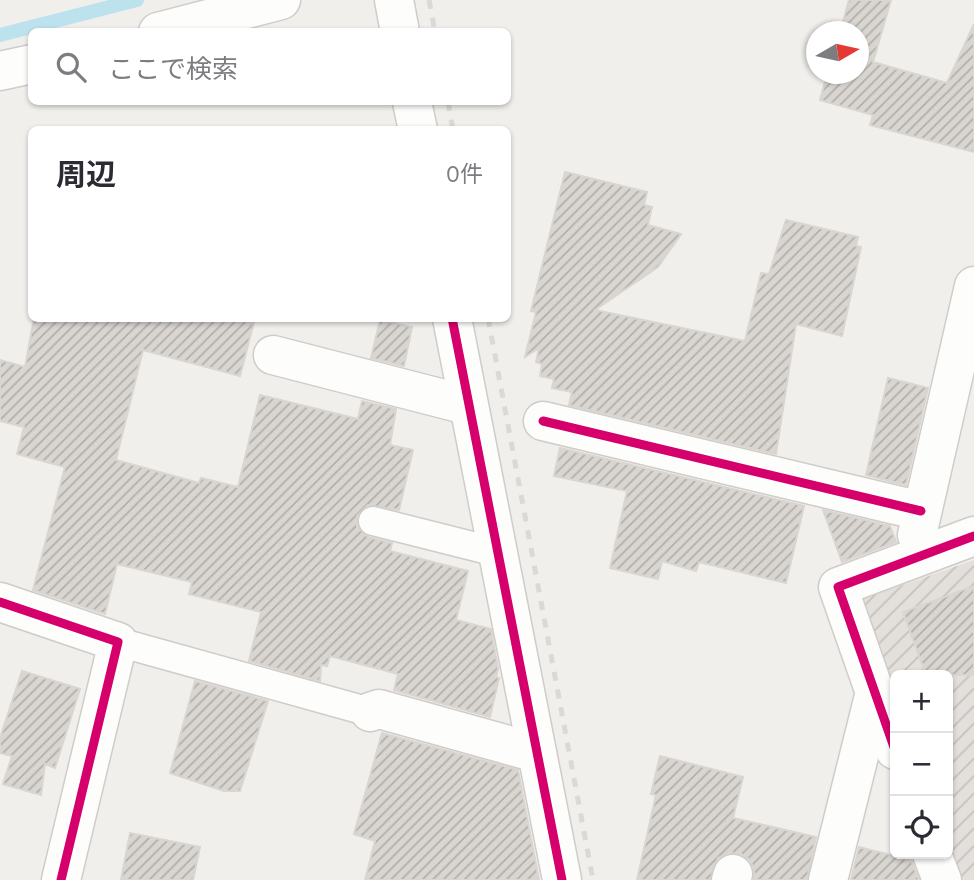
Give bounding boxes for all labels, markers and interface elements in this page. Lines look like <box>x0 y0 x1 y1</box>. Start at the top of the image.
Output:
north arrow <box>806 21 869 84</box>
search box <box>28 28 511 105</box>
icon: search <box>52 48 90 86</box>
text: ここで検索 <box>108 54 238 84</box>
text: 周辺 <box>56 157 116 192</box>
text: 0件 <box>446 161 483 188</box>
map controls <box>890 670 953 859</box>
button: + <box>890 670 953 733</box>
button: − <box>890 733 953 796</box>
button: locate <box>890 796 953 859</box>

